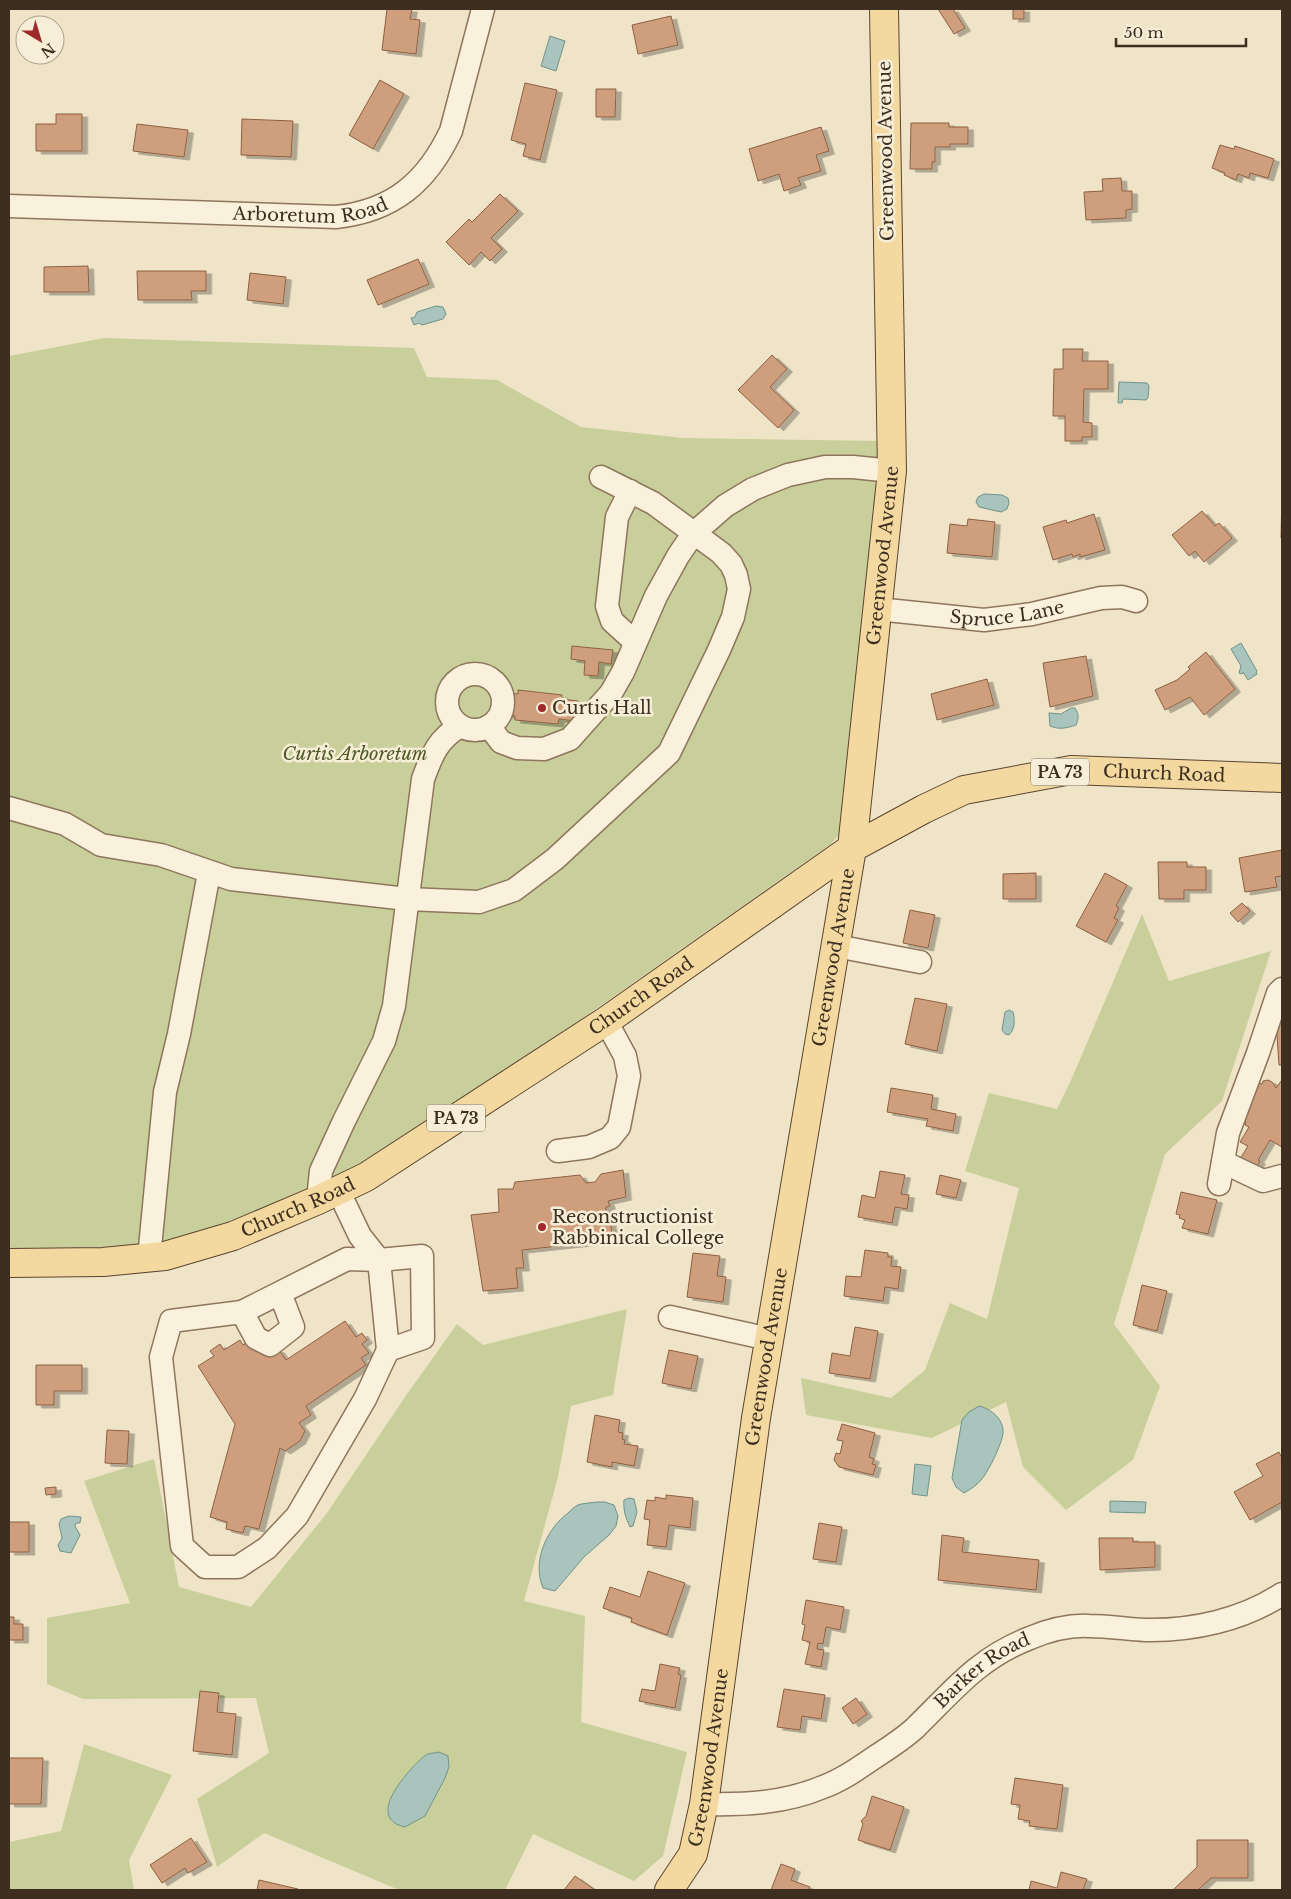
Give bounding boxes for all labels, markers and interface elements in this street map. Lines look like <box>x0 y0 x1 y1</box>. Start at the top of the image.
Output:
north arrow <box>15 15 65 65</box>
scale bar <box>1116 15 1246 47</box>
text: 50 m <box>1124 23 1164 42</box>
text: N <box>37 39 59 61</box>
street label: Greenwood Avenue <box>873 61 899 241</box>
street label: Arboretum Road <box>231 193 391 228</box>
street label: Greenwood Avenue <box>863 466 903 647</box>
street label: Spruce Lane <box>949 596 1066 631</box>
place label: Curtis Hall <box>552 697 652 719</box>
marker: Curtis Hall <box>536 702 548 714</box>
park label: Curtis Arboretum <box>282 743 428 765</box>
road number: PA 73 <box>1031 759 1089 786</box>
street label: Church Road <box>1103 760 1226 787</box>
street label: Greenwood Avenue <box>808 867 859 1048</box>
street label: Church Road <box>585 952 698 1040</box>
road number: PA 73 <box>427 1104 485 1132</box>
street label: Church Road <box>238 1173 359 1242</box>
place label: Reconstructionist Rabbinical College <box>552 1206 724 1249</box>
marker: Reconstructionist Rabbinical College <box>536 1221 548 1233</box>
street label: Greenwood Avenue <box>741 1266 792 1447</box>
street label: Barker Road <box>930 1628 1033 1713</box>
street label: Greenwood Avenue <box>684 1667 733 1849</box>

